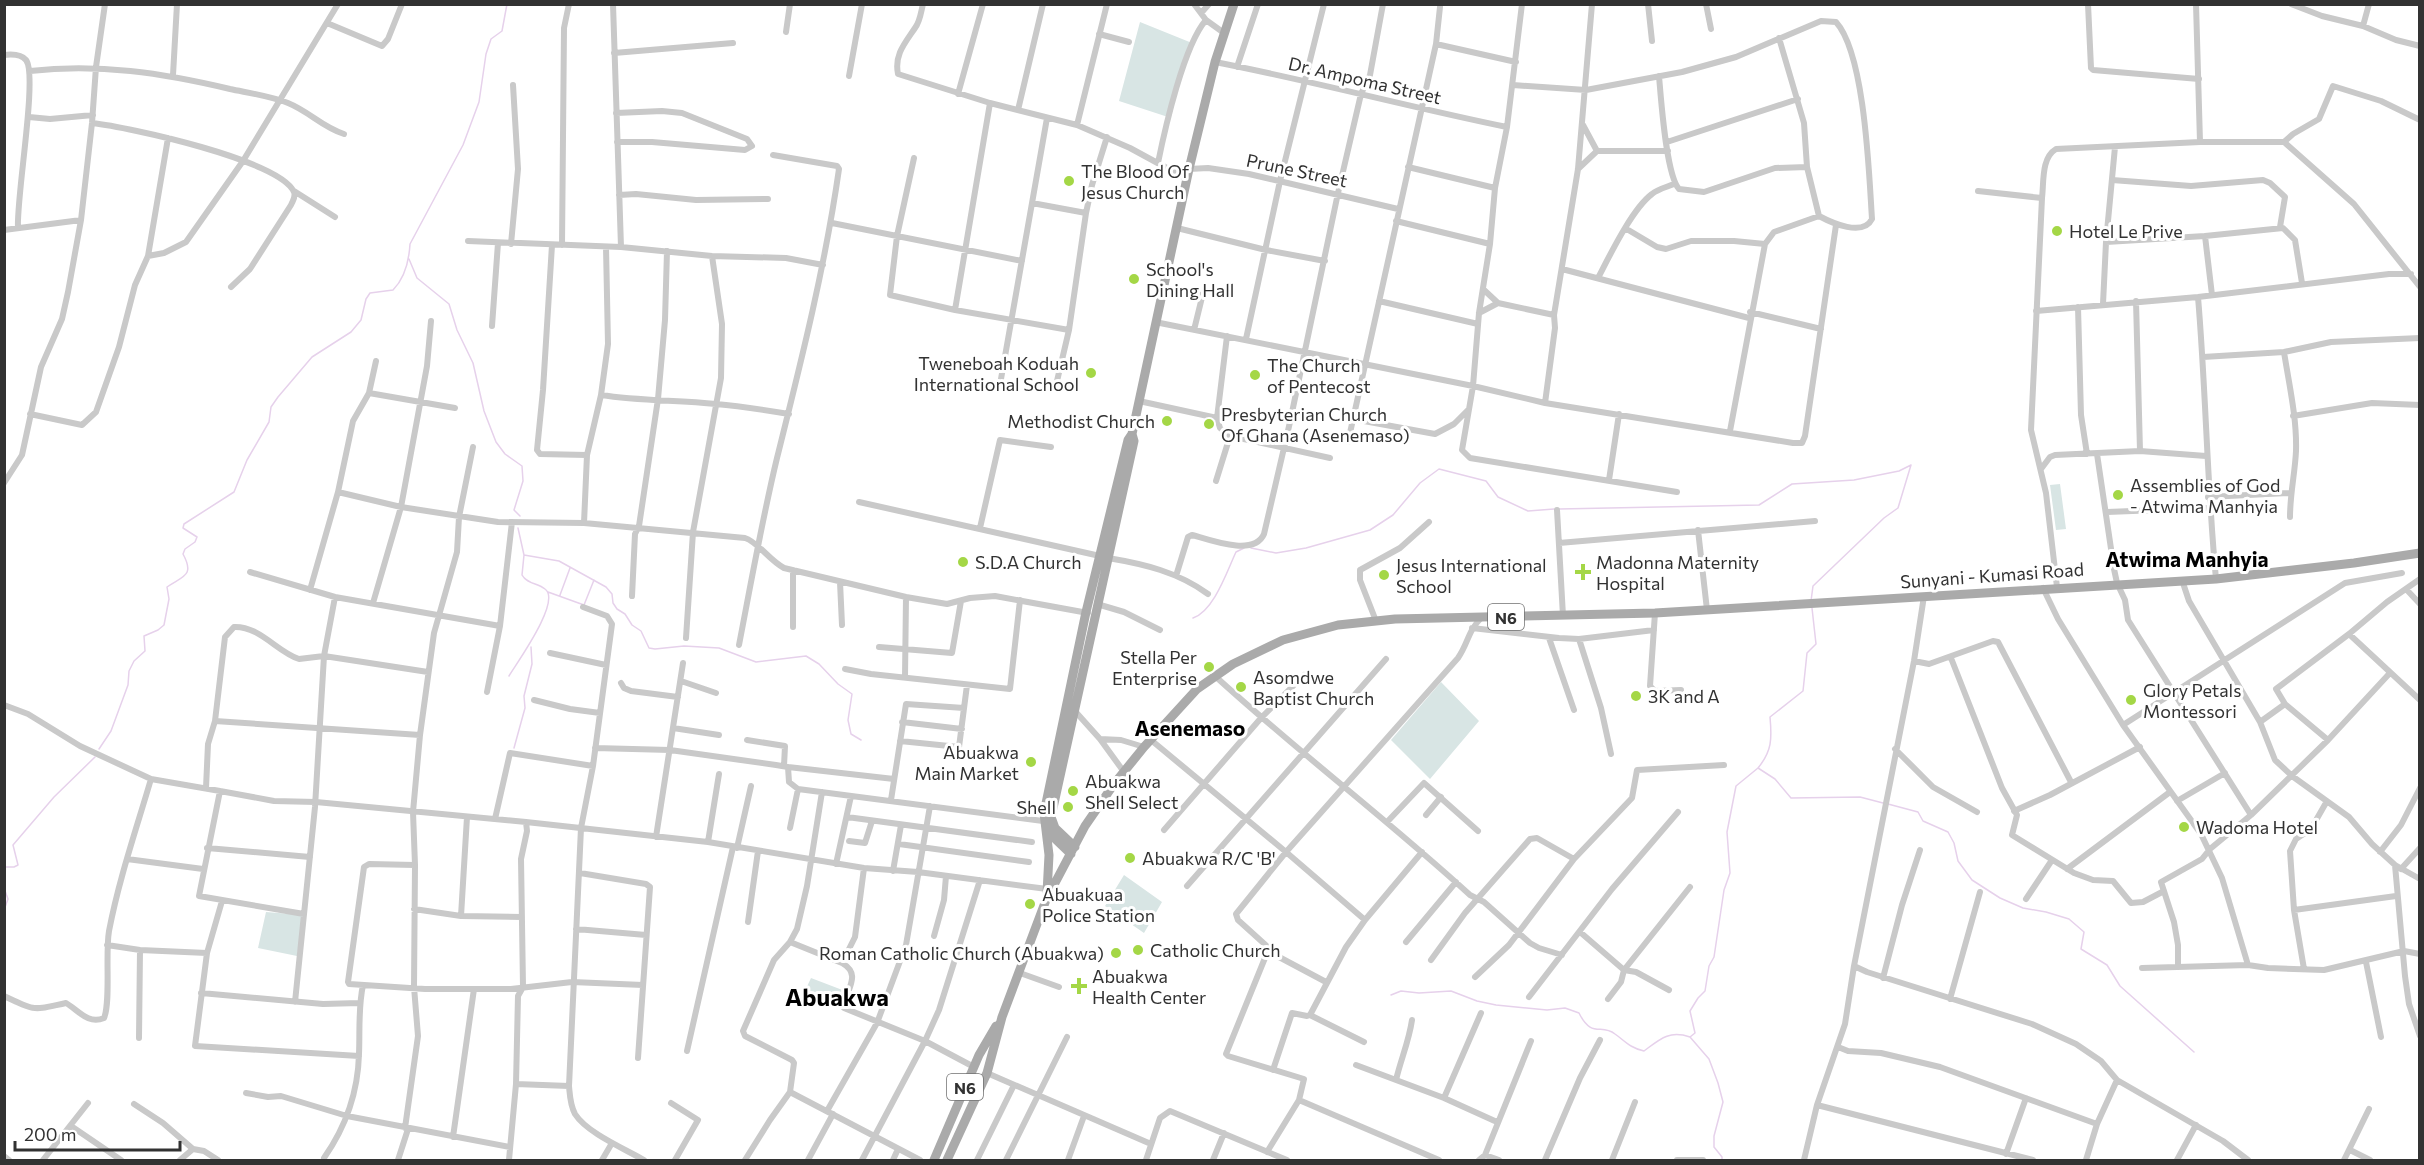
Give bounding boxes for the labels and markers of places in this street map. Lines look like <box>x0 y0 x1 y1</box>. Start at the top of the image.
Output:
place label: The Blood Of Jesus Church <box>1081 160 1190 203</box>
marker: The Blood Of Jesus Church <box>1062 174 1076 188</box>
place label: Hotel Le Prive <box>2069 220 2183 242</box>
marker: Hotel Le Prive <box>2050 224 2064 238</box>
place label: School's Dining Hall <box>1146 258 1234 301</box>
marker: School's Dining Hall <box>1127 272 1141 286</box>
place label: Tweneboah Koduah International School <box>914 352 1079 395</box>
place label: The Church of Pentecost <box>1267 354 1371 397</box>
marker: Tweneboah Koduah International School <box>1084 366 1098 380</box>
marker: The Church of Pentecost <box>1248 368 1262 382</box>
place label: Presbyterian Church Of Ghana (Asenemaso) <box>1221 403 1410 446</box>
place label: Methodist Church <box>1007 410 1155 432</box>
marker: Methodist Church <box>1160 414 1174 428</box>
marker: Presbyterian Church Of Ghana (Asenemaso) <box>1202 417 1216 431</box>
place label: Assemblies of God - Atwima Manhyia <box>2130 474 2280 517</box>
marker: Assemblies of God - Atwima Manhyia <box>2111 488 2125 502</box>
place label: S.D.A Church <box>975 551 1081 573</box>
place label: Madonna Maternity Hospital <box>1596 551 1759 594</box>
place label: Jesus International School <box>1396 554 1547 597</box>
marker: S.D.A Church <box>956 555 970 569</box>
marker: Madonna Maternity Hospital <box>1574 563 1592 581</box>
marker: Jesus International School <box>1377 568 1391 582</box>
place label: Stella Per Enterprise <box>1112 646 1197 689</box>
marker: Stella Per Enterprise <box>1202 660 1216 674</box>
place label: Asomdwe Baptist Church <box>1253 666 1374 709</box>
place label: Glory Petals Montessori <box>2143 679 2241 722</box>
marker: Asomdwe Baptist Church <box>1234 680 1248 694</box>
place label: 3K and A <box>1648 685 1720 707</box>
marker: 3K and A <box>1629 689 1643 703</box>
marker: Glory Petals Montessori <box>2124 693 2138 707</box>
place label: Abuakwa Main Market <box>914 741 1019 784</box>
marker: Abuakwa Main Market <box>1024 755 1038 769</box>
place label: Abuakwa Shell Select <box>1085 770 1178 813</box>
marker: Abuakwa Shell Select <box>1066 784 1080 798</box>
place label: Shell <box>1016 796 1056 818</box>
marker: Shell <box>1061 800 1075 814</box>
place label: Wadoma Hotel <box>2196 816 2318 838</box>
marker: Wadoma Hotel <box>2177 820 2191 834</box>
place label: Abuakwa R/C 'B' <box>1142 847 1276 869</box>
marker: Abuakwa R/C 'B' <box>1123 851 1137 865</box>
place label: Abuakuaa Police Station <box>1042 883 1155 926</box>
marker: Abuakuaa Police Station <box>1023 897 1037 911</box>
place label: Catholic Church <box>1150 939 1281 961</box>
place label: Roman Catholic Church (Abuakwa) <box>819 942 1104 964</box>
marker: Catholic Church <box>1131 943 1145 957</box>
marker: Roman Catholic Church (Abuakwa) <box>1109 946 1123 960</box>
place label: Abuakwa Health Center <box>1092 965 1206 1008</box>
marker: Abuakwa Health Center <box>1070 977 1088 995</box>

